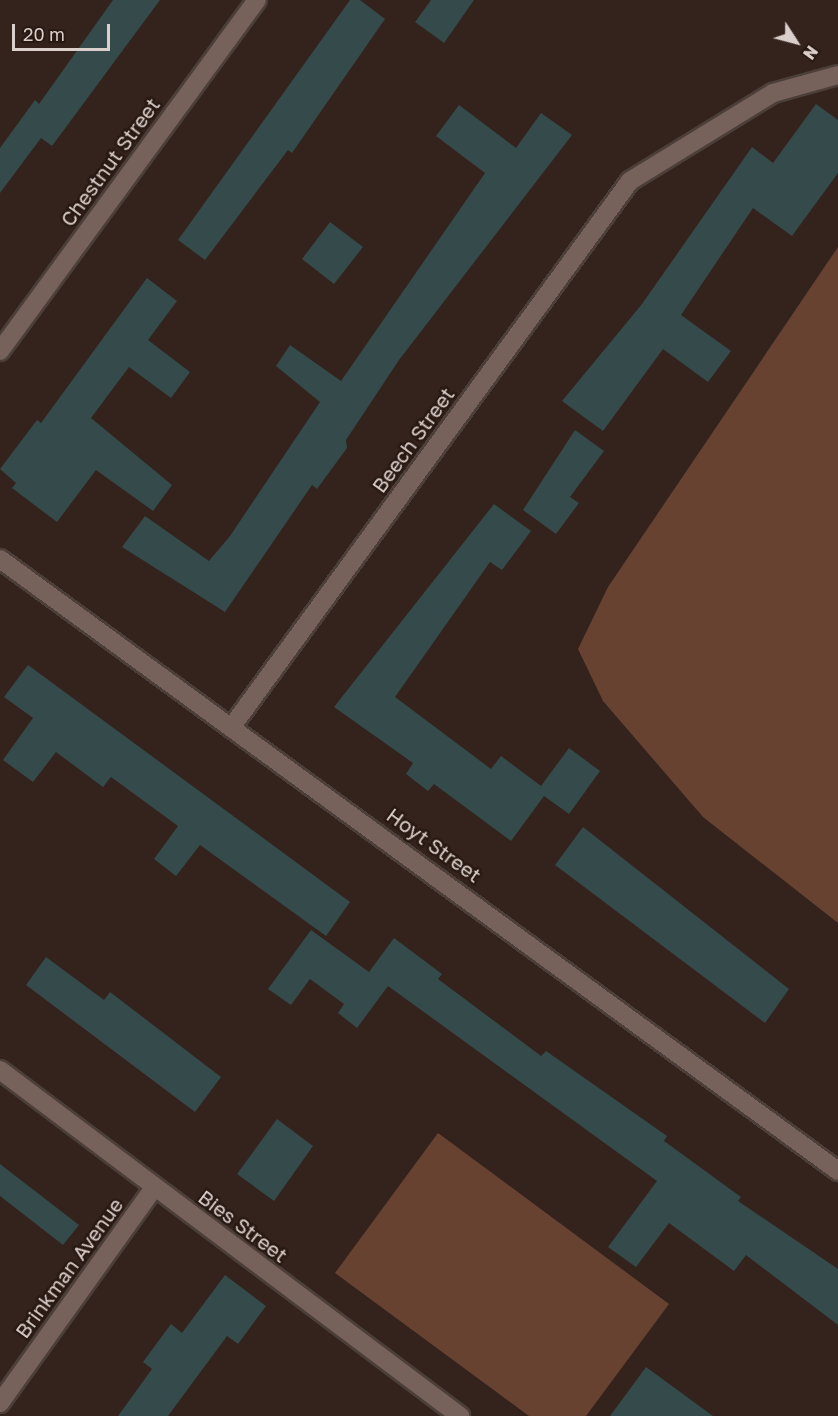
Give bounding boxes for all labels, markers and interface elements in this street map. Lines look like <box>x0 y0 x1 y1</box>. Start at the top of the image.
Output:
scale bar <box>15 12 112 50</box>
north arrow <box>766 12 826 72</box>
text: 20 m <box>23 23 65 45</box>
text: N <box>799 42 822 63</box>
street label: Chestnut Street <box>55 93 165 231</box>
street label: Beech Street <box>367 383 459 497</box>
street label: Hoyt Street <box>382 803 486 887</box>
street label: Bies Street <box>194 1185 292 1267</box>
street label: Brinkman Avenue <box>10 1193 128 1343</box>

